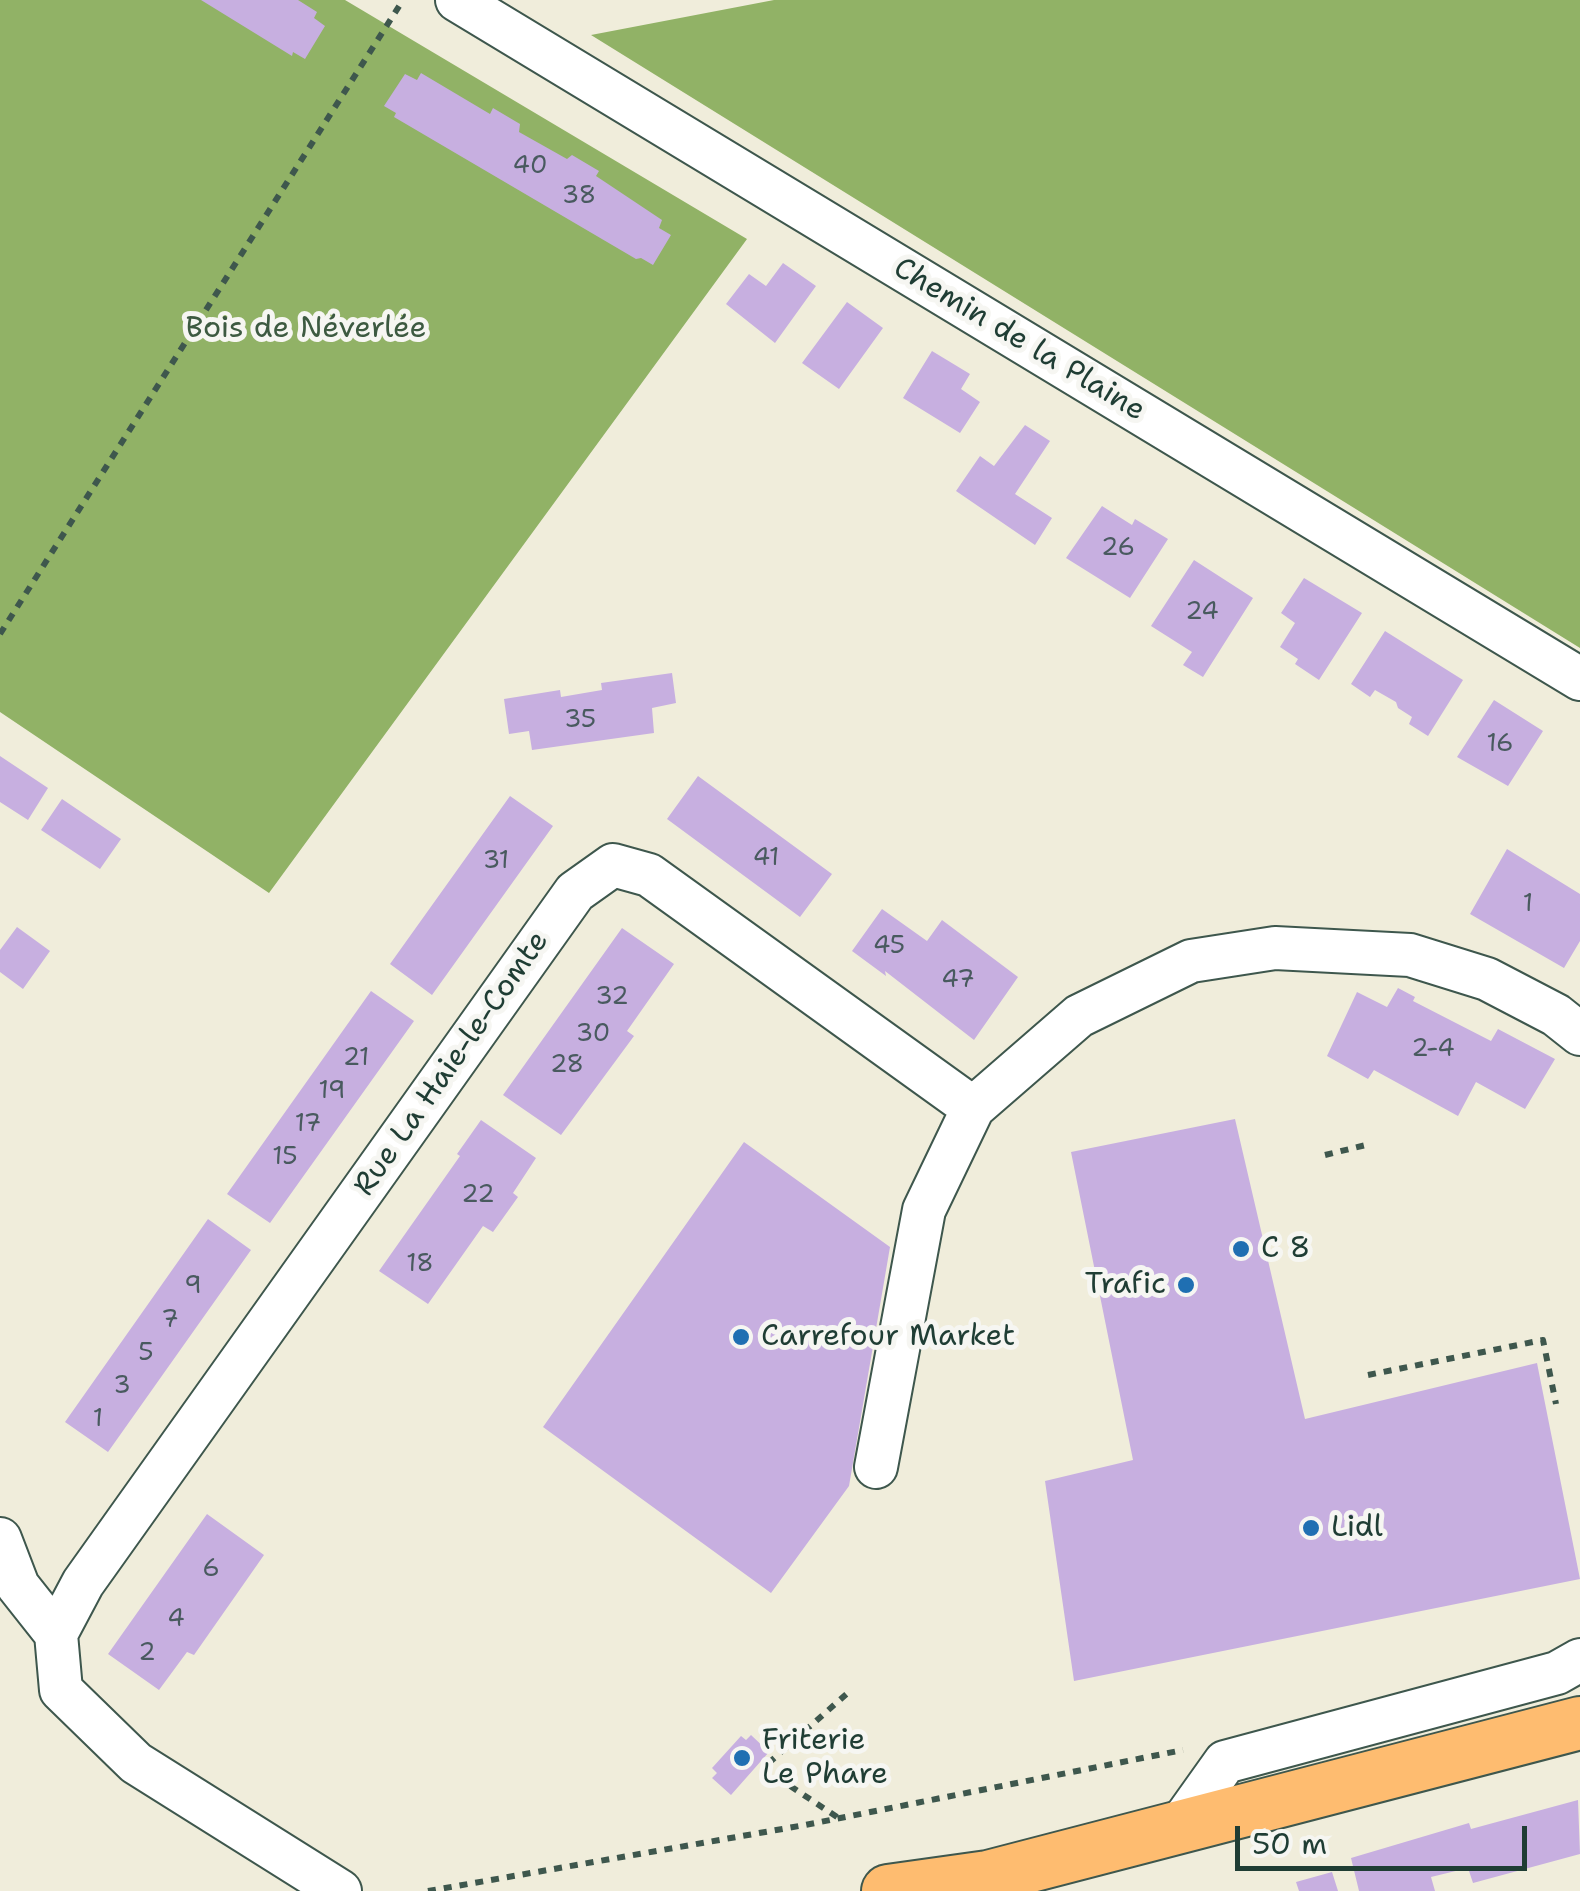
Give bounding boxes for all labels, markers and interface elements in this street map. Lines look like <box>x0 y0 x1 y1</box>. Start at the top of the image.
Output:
house number: 40 <box>513 151 547 181</box>
house number: 38 <box>562 181 596 211</box>
street label: Chemin de la Plaine <box>887 251 1151 429</box>
park label: Bois de Néverlée <box>185 311 427 347</box>
house number: 26 <box>1101 533 1135 563</box>
house number: 24 <box>1185 597 1219 627</box>
house number: 35 <box>564 705 596 735</box>
house number: 16 <box>1486 729 1514 759</box>
house number: 41 <box>753 843 779 873</box>
house number: 31 <box>483 846 509 876</box>
house number: 1 <box>1523 889 1533 919</box>
street label: Rue La Haie-le-Comte <box>347 925 557 1203</box>
house number: 45 <box>873 931 905 961</box>
house number: 47 <box>941 965 975 995</box>
house number: 32 <box>595 982 629 1012</box>
house number: 30 <box>576 1019 610 1049</box>
house number: 2-4 <box>1411 1034 1455 1064</box>
house number: 21 <box>343 1043 369 1073</box>
house number: 28 <box>550 1050 584 1080</box>
house number: 19 <box>319 1076 345 1106</box>
house number: 17 <box>295 1109 321 1139</box>
house number: 15 <box>272 1142 298 1172</box>
house number: 22 <box>461 1180 495 1210</box>
place label: C 8 <box>1261 1231 1311 1267</box>
marker: C 8 <box>1230 1238 1252 1260</box>
house number: 18 <box>406 1249 434 1279</box>
place label: Trafic <box>1085 1267 1166 1303</box>
house number: 9 <box>184 1271 202 1301</box>
marker: Trafic <box>1175 1274 1197 1296</box>
house number: 7 <box>161 1305 179 1335</box>
place label: Carrefour Market <box>761 1319 1015 1355</box>
marker: Carrefour Market <box>730 1326 752 1348</box>
house number: 5 <box>138 1338 154 1368</box>
house number: 3 <box>113 1371 131 1401</box>
house number: 1 <box>93 1404 103 1434</box>
place label: Lidl <box>1331 1510 1383 1546</box>
marker: Lidl <box>1300 1517 1322 1539</box>
house number: 6 <box>202 1554 220 1584</box>
house number: 4 <box>167 1604 185 1634</box>
house number: 2 <box>138 1638 156 1668</box>
place label: Friterie Le Phare <box>762 1723 888 1794</box>
marker: Friterie Le Phare <box>731 1747 753 1769</box>
scale bar <box>1240 1806 1532 1868</box>
text: 50 m <box>1252 1823 1327 1864</box>

